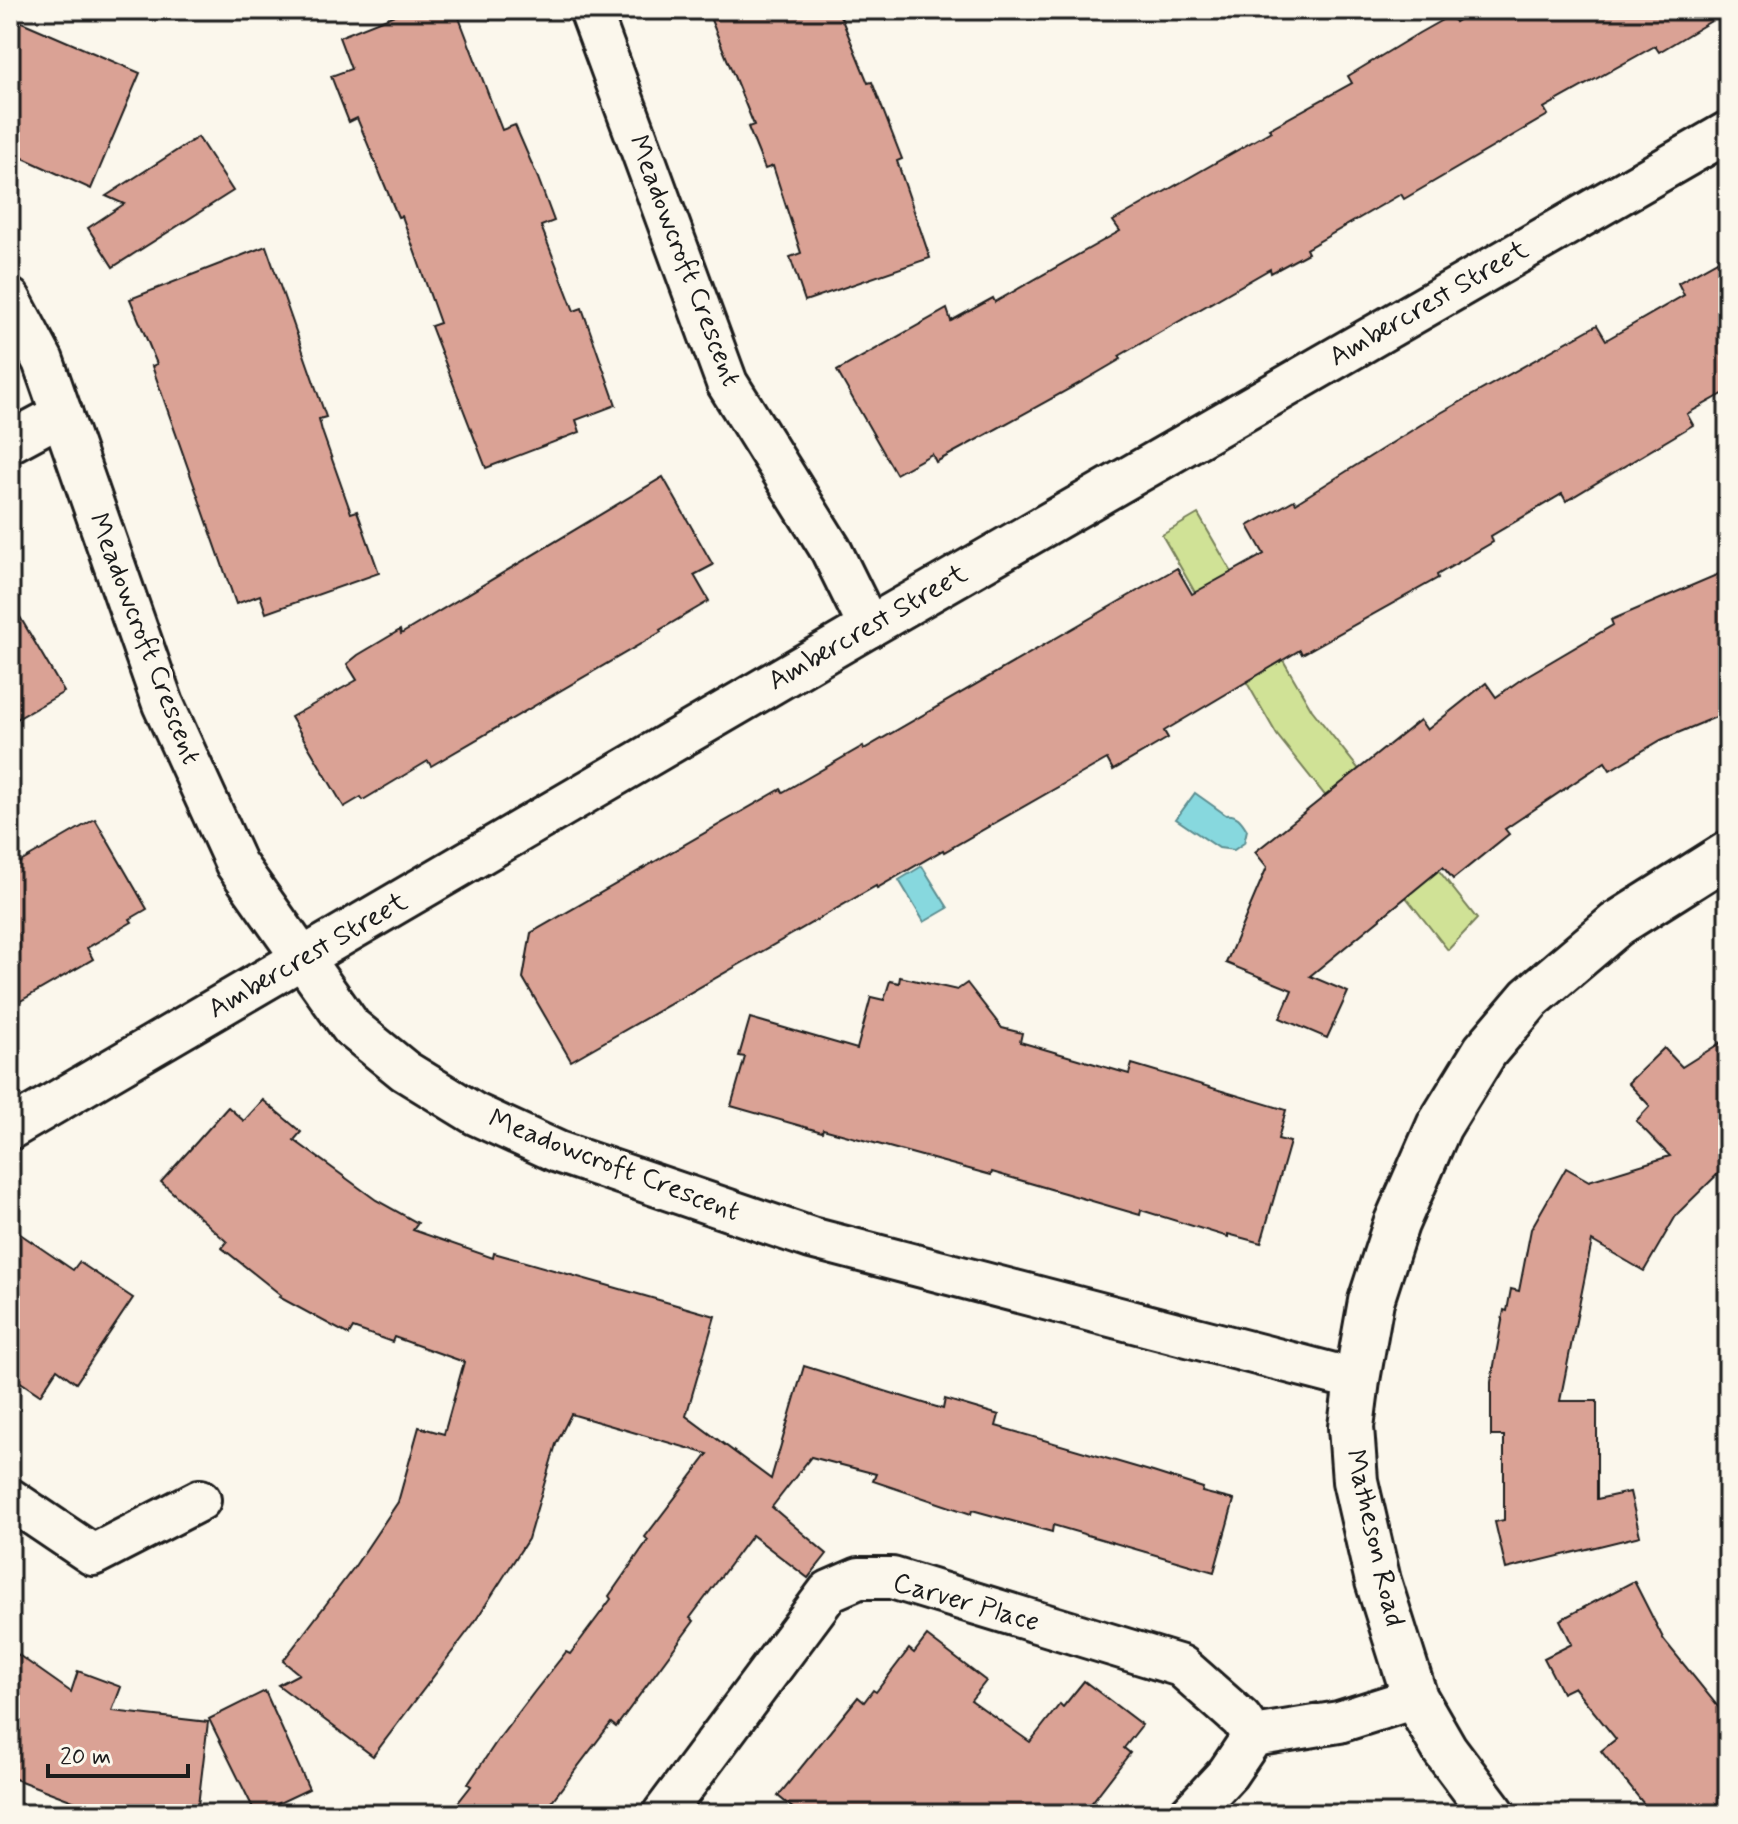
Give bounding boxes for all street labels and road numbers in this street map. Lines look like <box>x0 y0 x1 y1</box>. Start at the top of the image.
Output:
street label: Meadowcroft Crescent <box>619 130 749 392</box>
street label: Ambercrest Street <box>1323 232 1536 376</box>
street label: Meadowcroft Crescent <box>79 508 209 770</box>
street label: Ambercrest Street <box>762 556 975 700</box>
street label: Ambercrest Street <box>202 884 415 1028</box>
street label: Meadowcroft Crescent <box>483 1101 745 1231</box>
street label: Matheson Road <box>1336 1446 1412 1630</box>
street label: Carver Place <box>889 1564 1043 1642</box>

